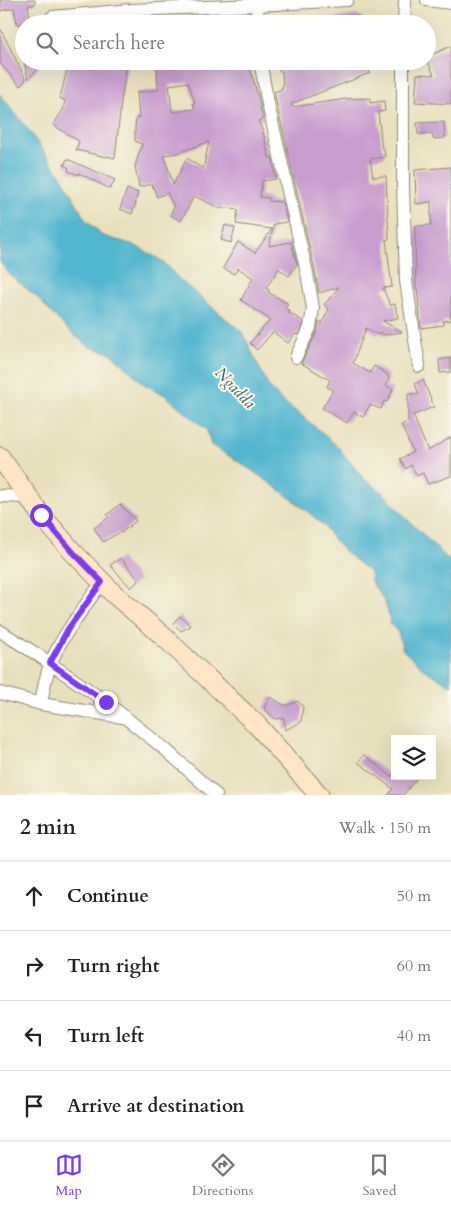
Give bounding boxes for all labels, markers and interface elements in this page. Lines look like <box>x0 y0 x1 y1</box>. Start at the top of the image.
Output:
search box <box>15 15 436 70</box>
icon: search <box>33 29 61 57</box>
text: Search here <box>73 30 165 56</box>
water label: Ngadda <box>210 362 260 414</box>
route start <box>30 504 53 527</box>
route end <box>95 691 118 714</box>
map controls <box>391 735 436 780</box>
button: layers <box>391 735 436 780</box>
text: 2 min <box>20 813 76 842</box>
text: Walk · 150 m <box>339 817 431 839</box>
icon: ahead <box>20 882 48 910</box>
text: Continue <box>67 883 149 909</box>
text: 50 m <box>397 885 431 907</box>
icon: right <box>20 952 48 980</box>
text: Turn right <box>67 953 159 979</box>
text: 60 m <box>397 955 431 977</box>
icon: left <box>20 1022 48 1050</box>
text: Turn left <box>67 1023 144 1049</box>
text: 40 m <box>397 1025 431 1047</box>
icon: arrive <box>20 1092 48 1120</box>
text: Arrive at destination <box>67 1093 244 1119</box>
tab: Map <box>55 1151 83 1200</box>
tab: Directions <box>192 1151 253 1200</box>
tab: Saved <box>362 1151 396 1200</box>

